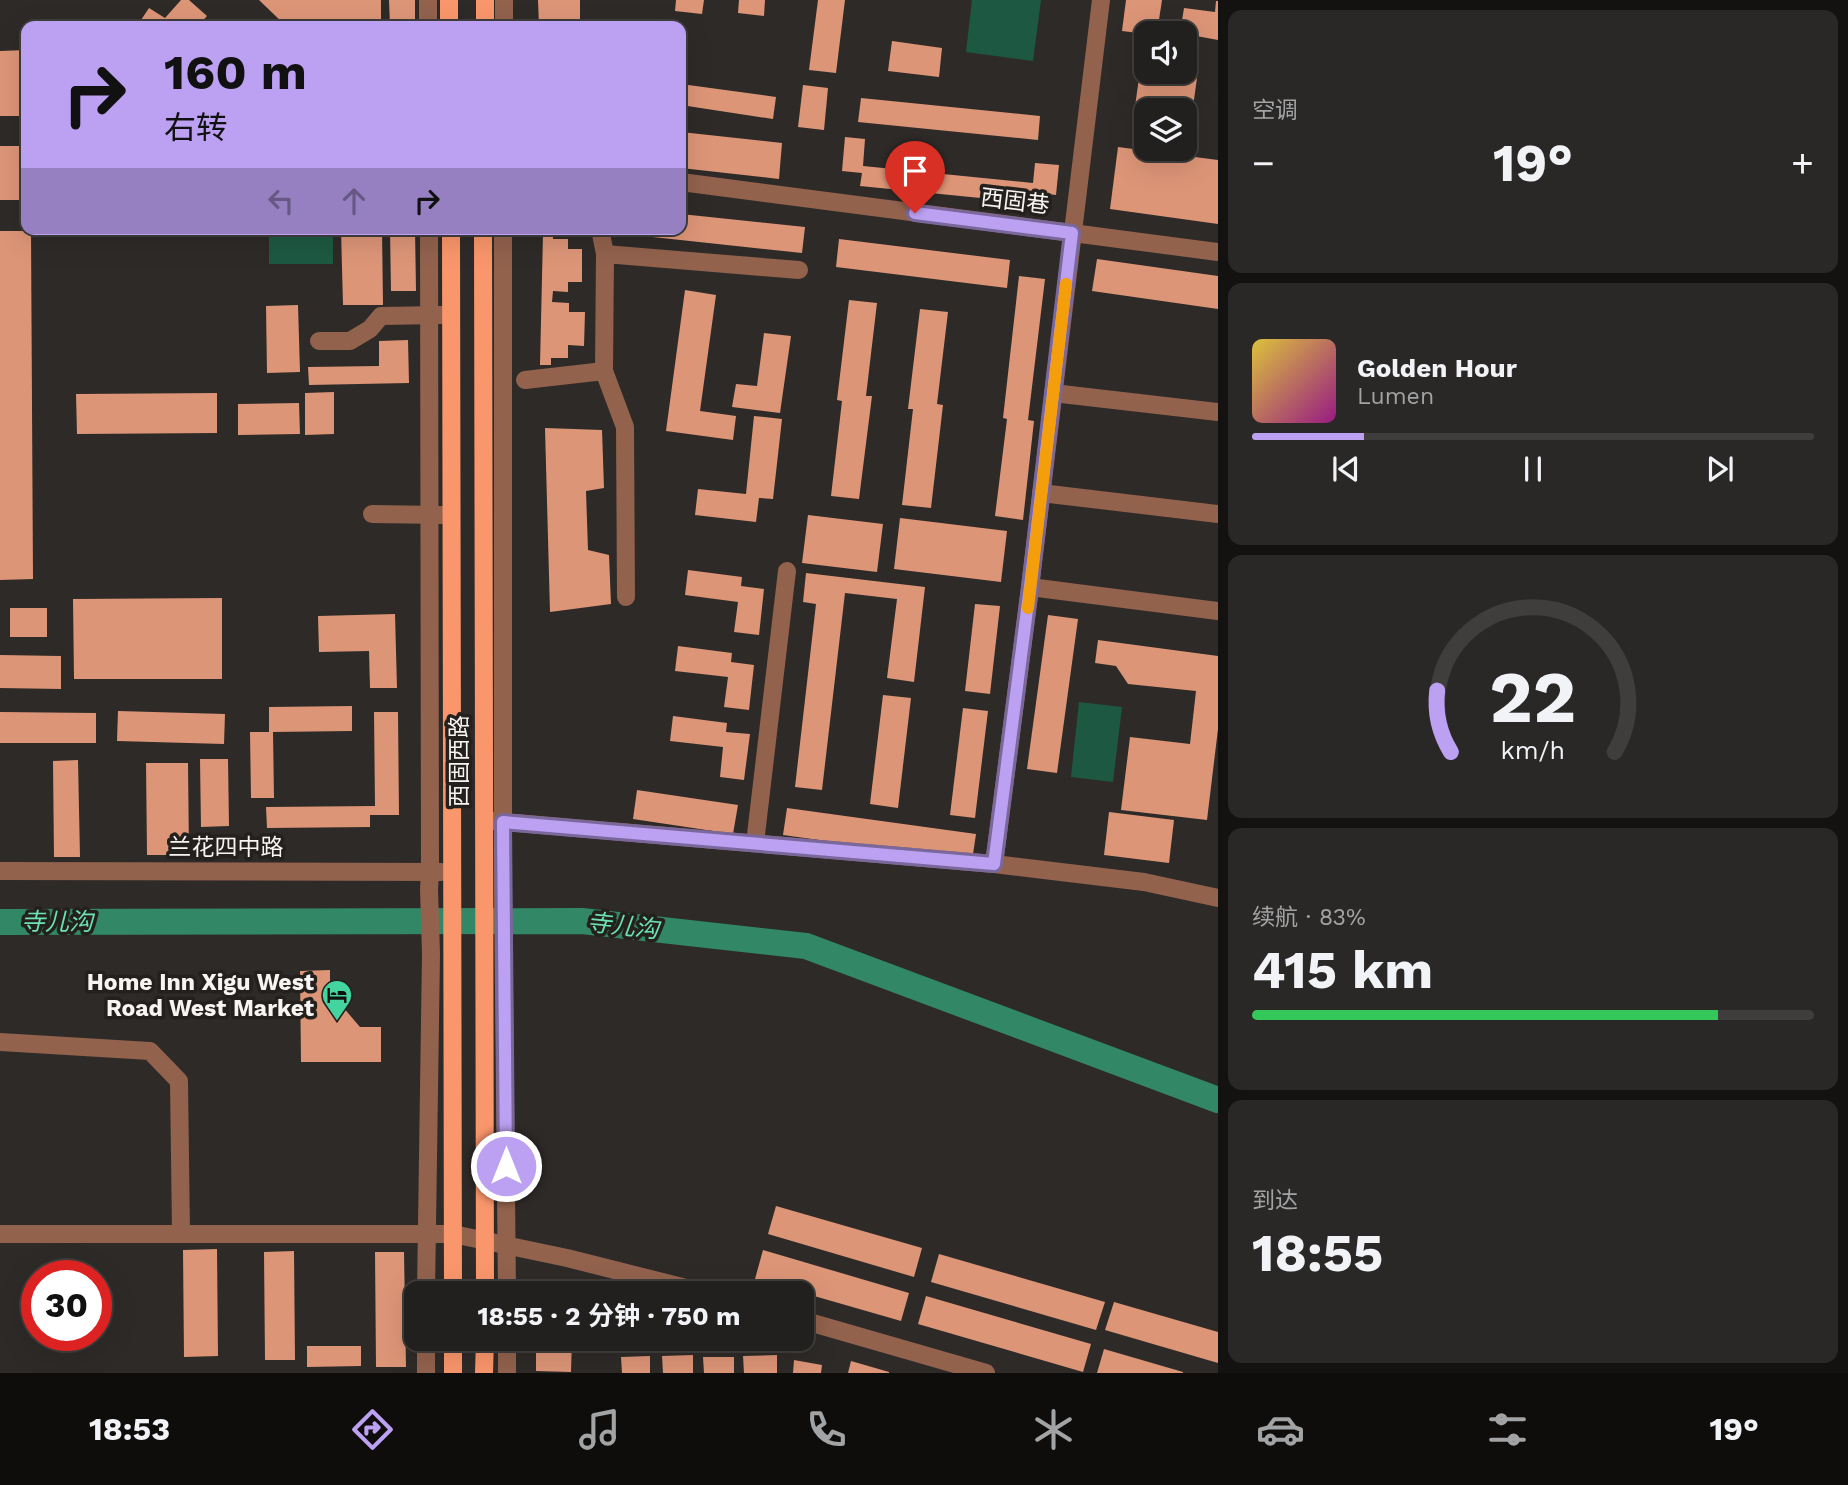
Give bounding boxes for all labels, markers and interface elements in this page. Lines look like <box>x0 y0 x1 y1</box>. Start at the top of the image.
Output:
map controls <box>1134 21 1197 161</box>
button: sound <box>1134 21 1197 84</box>
text: 160 m <box>164 43 307 101</box>
icon: right <box>49 49 140 140</box>
text: 空调 <box>1252 97 1298 124</box>
button: layers <box>1134 98 1197 161</box>
text: 右转 <box>164 109 228 147</box>
text: 19° <box>1493 133 1573 194</box>
pin <box>885 141 945 213</box>
text: − <box>1252 141 1275 185</box>
text: + <box>1791 141 1814 185</box>
icon: arrive <box>896 152 934 190</box>
icon: left <box>262 182 300 220</box>
icon: ahead <box>335 182 373 220</box>
icon: right <box>408 182 446 220</box>
street label: 西固巷 <box>979 184 1051 219</box>
text: Golden Hour <box>1357 353 1517 383</box>
text: Lumen <box>1357 383 1434 410</box>
icon: previous <box>1327 450 1365 488</box>
icon: pause <box>1514 450 1552 488</box>
icon: next <box>1701 450 1739 488</box>
text: 22 <box>1490 655 1576 741</box>
street label: 西固西路 <box>446 715 473 807</box>
text: km/h <box>1501 736 1565 765</box>
street label: 兰花四中路 <box>169 834 284 861</box>
text: 续航 · 83% <box>1252 904 1366 931</box>
water label: 寺儿沟 <box>21 908 96 936</box>
water label: 寺儿沟 <box>586 908 663 944</box>
text: 415 km <box>1252 940 1433 1001</box>
place label: Home Inn Xigu West Road West Market <box>87 969 314 1022</box>
hotel icon: Home Inn Xigu West Road West Market <box>320 978 354 1022</box>
position arrow <box>469 1129 543 1203</box>
text: 到达 <box>1252 1187 1298 1214</box>
text: 18:55 <box>1252 1223 1383 1284</box>
speed limit sign: 30 <box>21 1260 112 1351</box>
text: 18:55 · 2 分钟 · 750 m <box>477 1301 741 1331</box>
icon: directions <box>348 1405 397 1454</box>
icon: music <box>575 1405 624 1454</box>
icon: phone <box>802 1405 851 1454</box>
icon: climate <box>1029 1405 1078 1454</box>
icon: car <box>1256 1405 1305 1454</box>
icon: filters <box>1483 1405 1532 1454</box>
text: 18:53 <box>89 1410 170 1448</box>
text: 19° <box>1710 1410 1759 1448</box>

